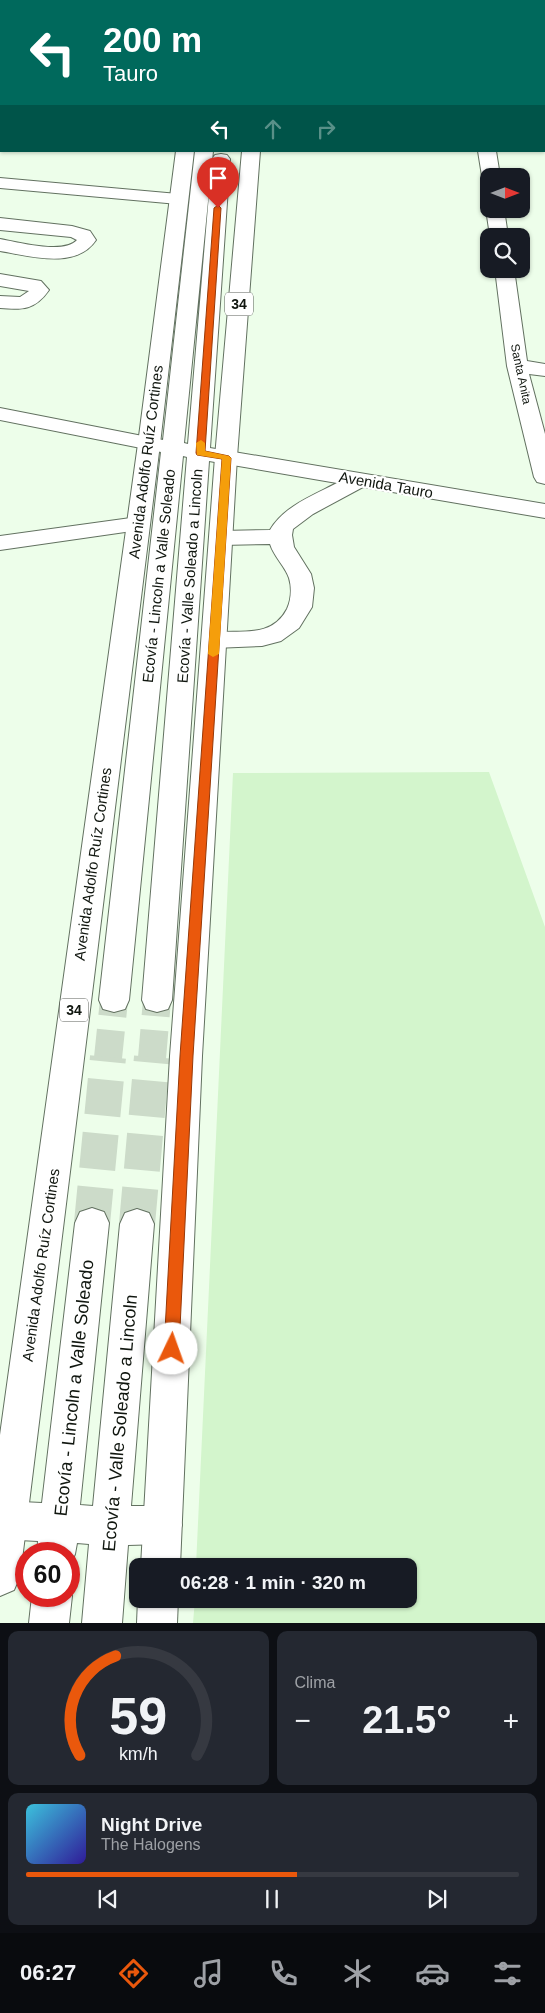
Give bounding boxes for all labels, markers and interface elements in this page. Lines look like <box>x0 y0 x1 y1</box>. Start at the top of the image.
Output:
icon: left <box>20 20 85 85</box>
text: 200 m <box>103 20 202 59</box>
text: Tauro <box>103 61 158 86</box>
icon: left <box>206 115 234 143</box>
icon: ahead <box>259 115 287 143</box>
icon: right <box>312 115 340 143</box>
pin <box>197 157 239 208</box>
icon: arrive <box>204 164 232 192</box>
north arrow <box>480 168 530 218</box>
map controls <box>480 168 530 278</box>
button: search <box>480 228 530 278</box>
road number: 34 <box>225 292 253 316</box>
street label: Santa Anita <box>508 343 534 406</box>
street label: Avenida Adolfo Ruíz Cortines <box>125 364 166 560</box>
street label: Ecovía - Lincoln a Valle Soleado <box>139 468 178 684</box>
street label: Ecovía - Valle Soleado a Lincoln <box>174 468 205 684</box>
street label: Avenida Tauro <box>338 468 435 501</box>
street label: Avenida Adolfo Ruíz Cortines <box>71 766 114 962</box>
road number: 34 <box>60 998 88 1022</box>
street label: Avenida Adolfo Ruíz Cortines <box>19 1167 62 1363</box>
street label: Ecovía - Lincoln a Valle Soleado <box>51 1259 97 1517</box>
street label: Ecovía - Valle Soleado a Lincoln <box>99 1294 141 1552</box>
position arrow <box>145 1322 197 1374</box>
speed limit sign: 60 <box>15 1542 80 1607</box>
text: 06:28 · 1 min · 320 m <box>180 1572 366 1593</box>
text: Clima <box>295 1674 335 1691</box>
text: 59 <box>109 1687 167 1745</box>
text: 21.5° <box>362 1699 451 1741</box>
text: − <box>295 1705 311 1736</box>
text: + <box>503 1705 519 1736</box>
text: km/h <box>119 1744 158 1764</box>
text: Night Drive <box>101 1814 202 1835</box>
text: The Halogens <box>101 1836 201 1853</box>
icon: previous <box>94 1885 122 1913</box>
icon: pause <box>258 1885 286 1913</box>
icon: next <box>423 1885 451 1913</box>
icon: directions <box>116 1956 151 1991</box>
icon: music <box>191 1956 226 1991</box>
icon: phone <box>266 1956 301 1991</box>
icon: climate <box>340 1956 375 1991</box>
icon: car <box>415 1956 450 1991</box>
icon: filters <box>490 1956 525 1991</box>
text: 06:27 <box>20 1960 76 1985</box>

